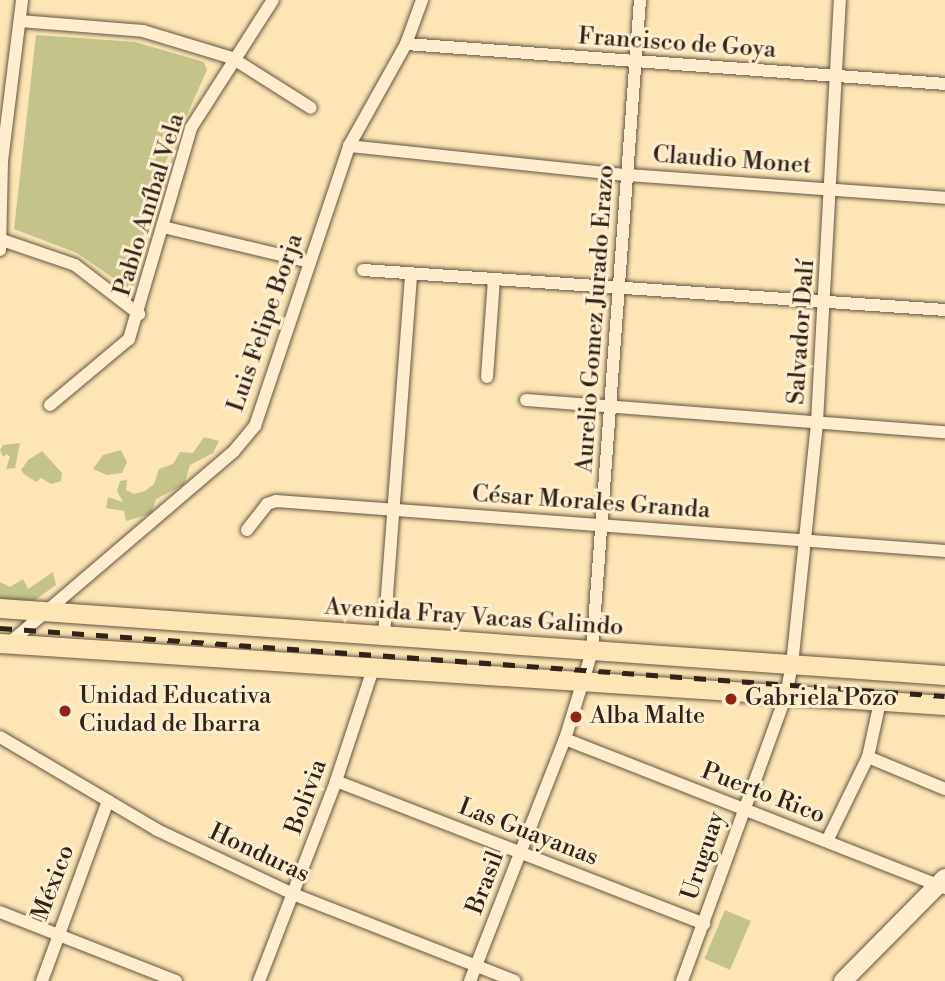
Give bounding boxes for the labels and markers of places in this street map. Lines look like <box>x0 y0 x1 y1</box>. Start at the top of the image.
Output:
place label: Unidad Educativa Ciudad de Ibarra <box>79 683 271 739</box>
place label: Gabriela Pozo <box>745 685 897 713</box>
marker: Gabriela Pozo <box>723 691 739 707</box>
marker: Unidad Educativa Ciudad de Ibarra <box>57 703 73 719</box>
place label: Alba Malte <box>590 703 705 731</box>
marker: Alba Malte <box>568 709 584 725</box>

